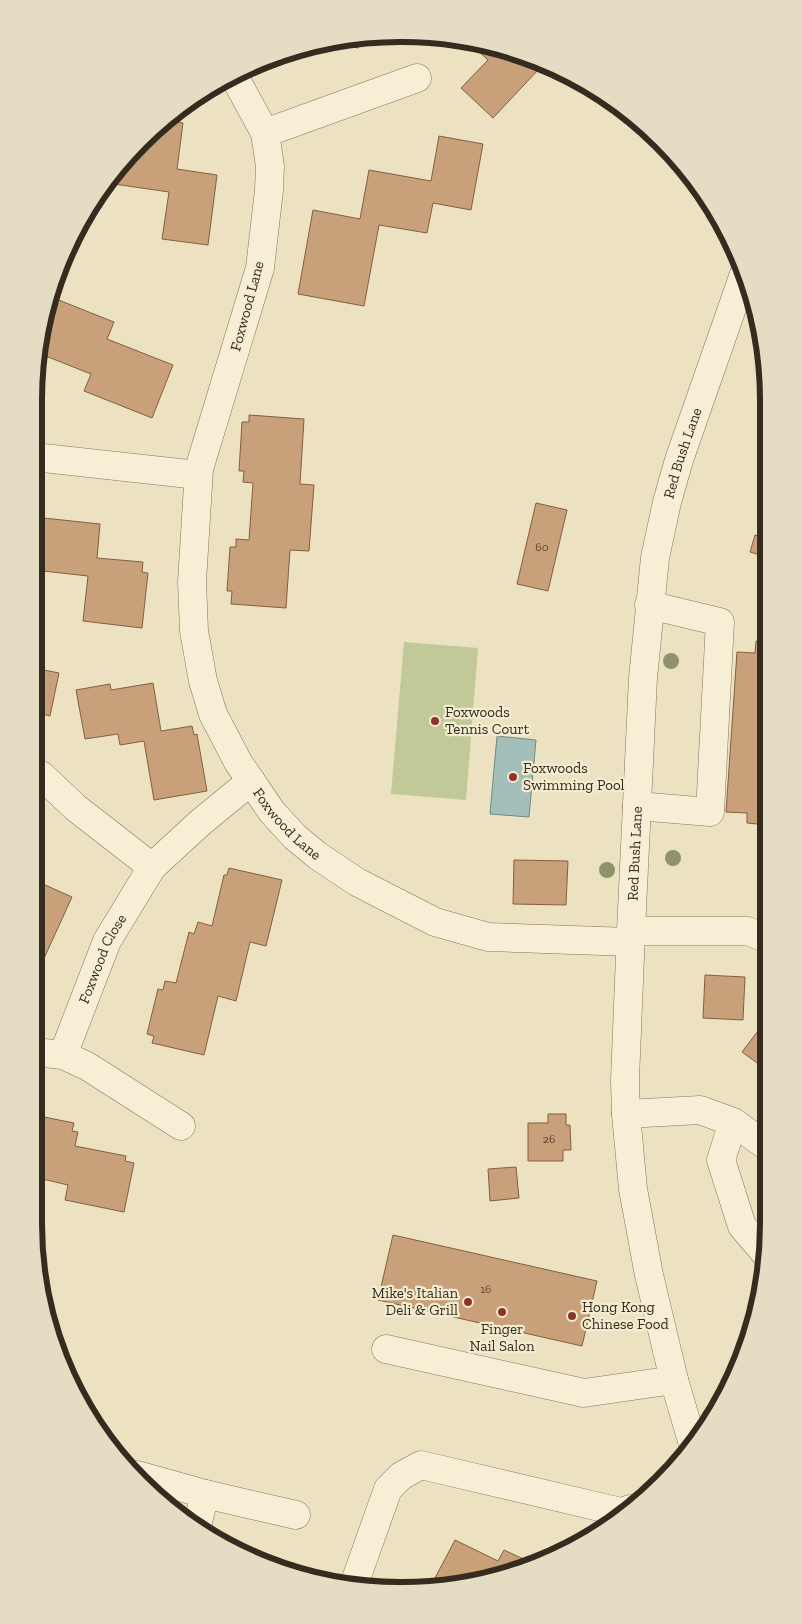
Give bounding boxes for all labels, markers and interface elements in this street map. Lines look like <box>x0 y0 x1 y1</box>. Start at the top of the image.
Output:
street label: Foxwood Lane <box>226 259 268 353</box>
street label: Red Bush Lane <box>659 405 706 501</box>
house number: 60 <box>535 540 549 554</box>
place label: Foxwoods Tennis Court <box>445 703 530 738</box>
marker: Foxwoods Tennis Court <box>429 715 441 727</box>
place label: Foxwoods Swimming Pool <box>523 759 625 794</box>
marker: Foxwoods Swimming Pool <box>507 771 519 783</box>
street label: Foxwood Lane <box>249 784 325 864</box>
street label: Red Bush Lane <box>623 806 646 901</box>
street label: Foxwood Close <box>75 911 130 1006</box>
house number: 26 <box>543 1132 555 1146</box>
house number: 16 <box>481 1282 492 1296</box>
place label: Mike's Italian Deli & Grill <box>372 1284 458 1319</box>
marker: Mike's Italian Deli & Grill <box>462 1296 474 1308</box>
place label: Hong Kong Chinese Food <box>582 1298 669 1333</box>
marker: Finger Nail Salon <box>496 1306 508 1318</box>
marker: Hong Kong Chinese Food <box>566 1310 578 1322</box>
place label: Finger Nail Salon <box>469 1320 535 1355</box>

